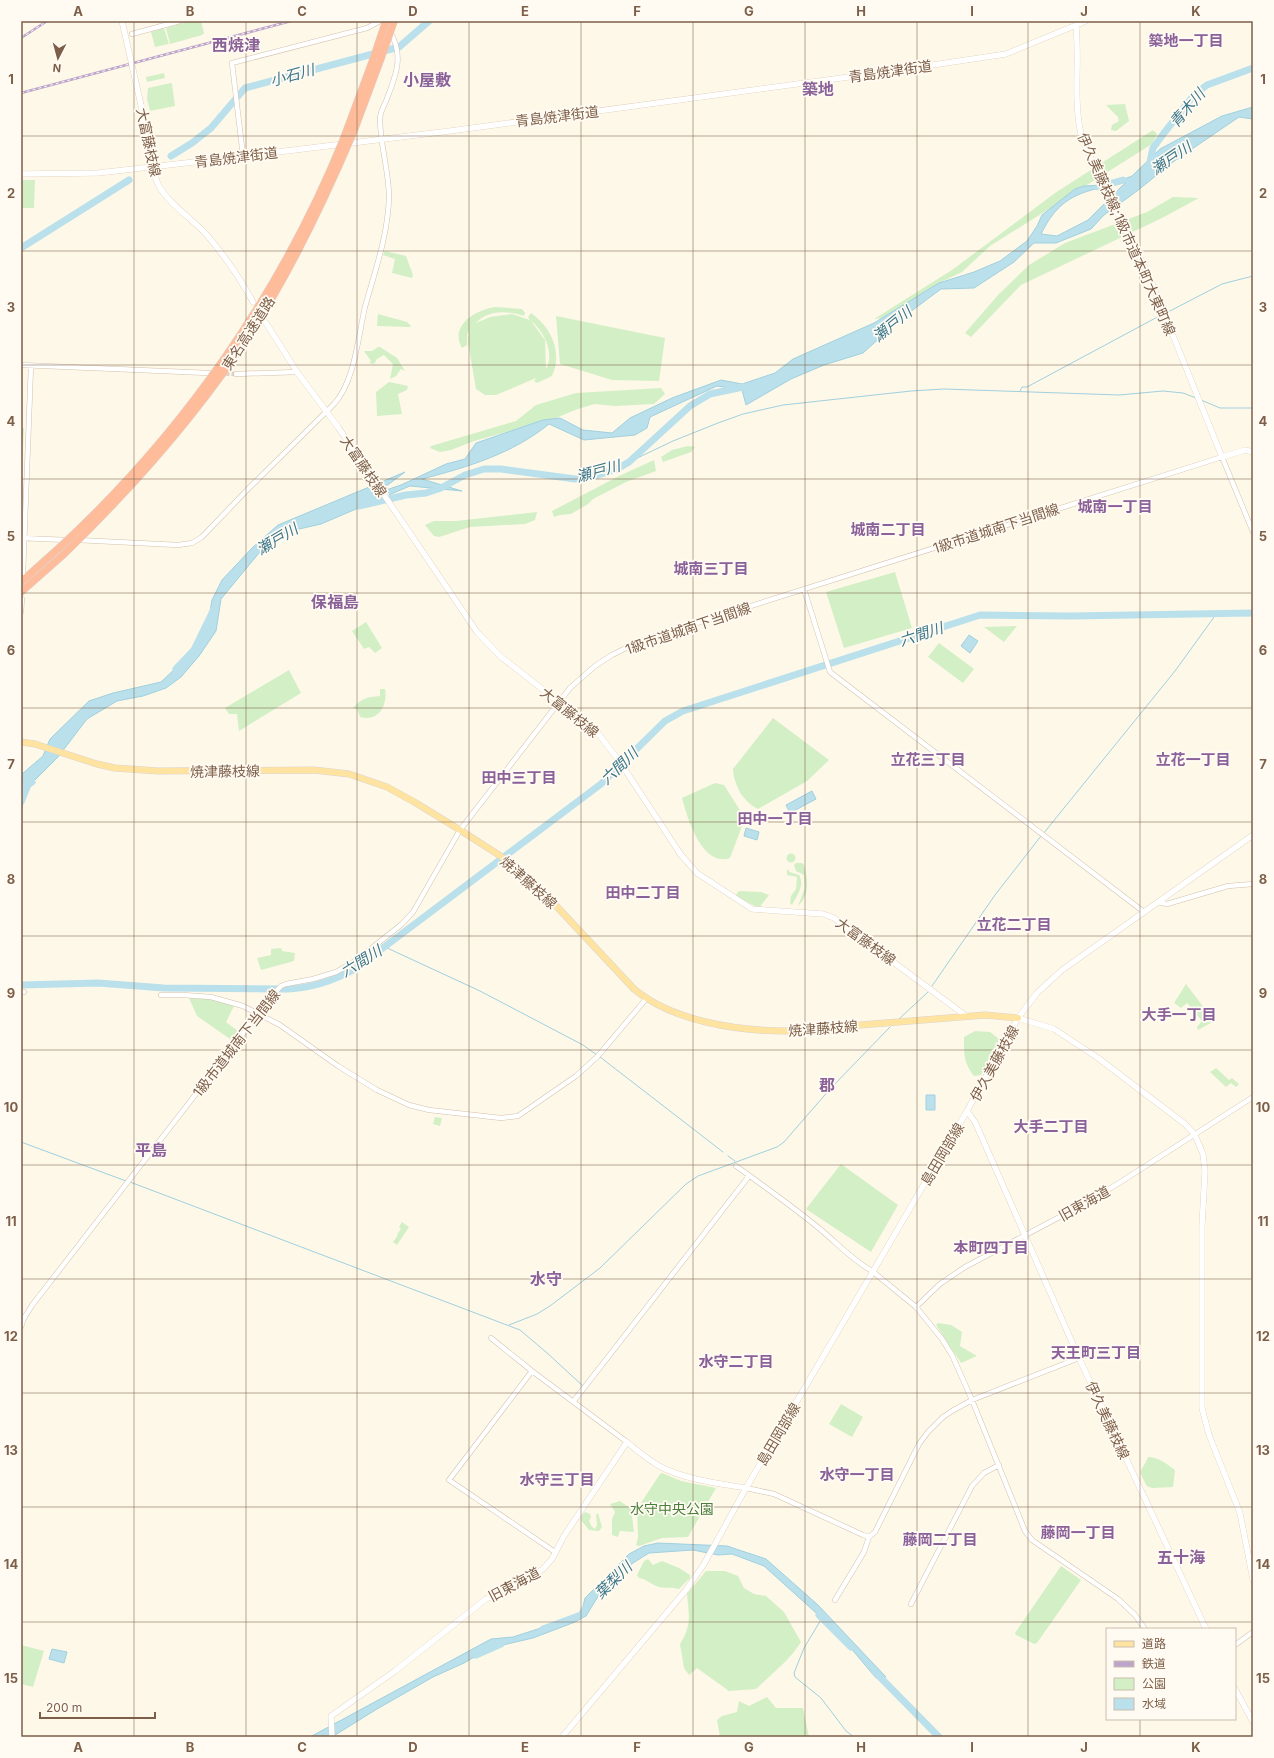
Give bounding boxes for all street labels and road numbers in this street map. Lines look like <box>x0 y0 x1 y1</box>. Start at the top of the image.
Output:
street label: 青島焼津街道 <box>847 57 933 85</box>
street label: 青島焼津街道 <box>514 102 600 130</box>
street label: 大富藤枝線 <box>133 106 165 178</box>
street label: 伊久美藤枝線;1級市道本町大東町線 <box>1075 130 1179 338</box>
street label: 青島焼津街道 <box>193 143 279 171</box>
street label: 東名高速道路 <box>218 293 278 373</box>
street label: 大富藤枝線 <box>337 432 391 500</box>
street label: 1級市道城南下当間線 <box>931 500 1061 556</box>
street label: 1級市道城南下当間線 <box>623 599 753 657</box>
street label: 大富藤枝線 <box>537 683 603 741</box>
street label: 焼津藤枝線 <box>190 762 260 780</box>
street label: 焼津藤枝線 <box>497 852 561 912</box>
street label: 大富藤枝線 <box>833 914 899 968</box>
street label: 1級市道城南下当間線 <box>189 986 283 1100</box>
street label: 焼津藤枝線 <box>787 1017 859 1039</box>
street label: 伊久美藤枝線 <box>966 1022 1022 1104</box>
street label: 島田岡部線 <box>917 1120 967 1188</box>
street label: 旧東海道 <box>1055 1182 1113 1224</box>
street label: 伊久美藤枝線 <box>1083 1378 1133 1462</box>
street label: 島田岡部線 <box>753 1400 803 1468</box>
street label: 旧東海道 <box>485 1563 543 1605</box>

